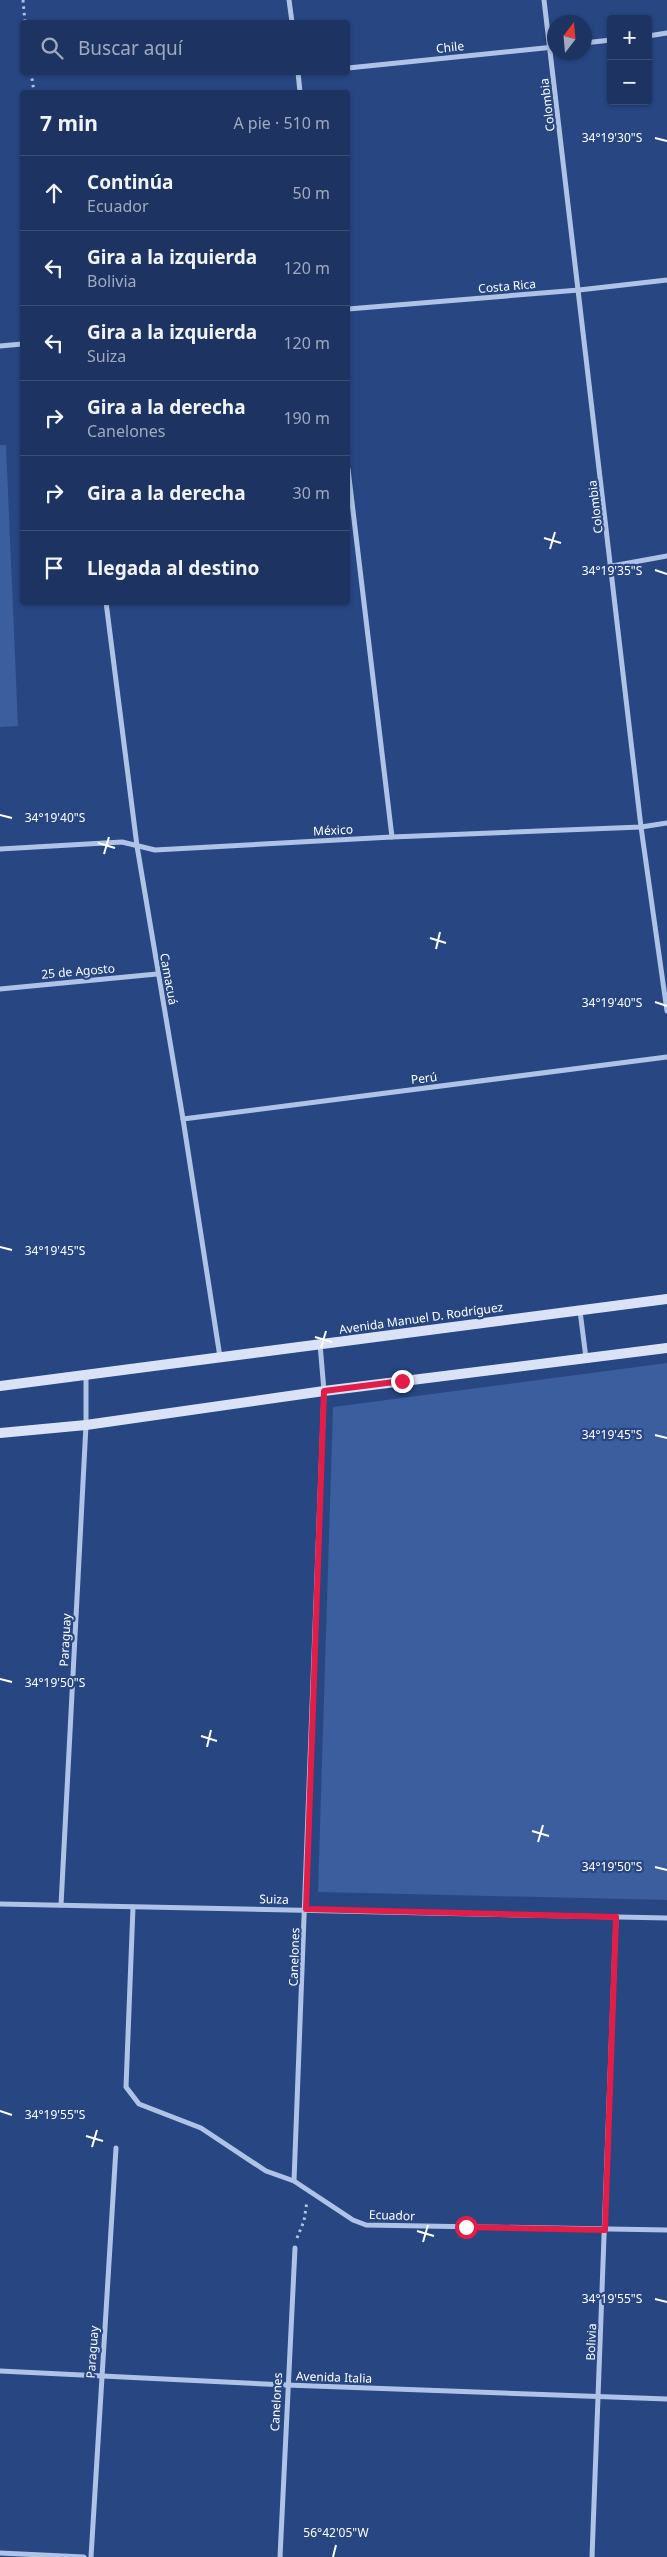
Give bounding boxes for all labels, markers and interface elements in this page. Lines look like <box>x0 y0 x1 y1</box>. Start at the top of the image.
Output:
north arrow <box>547 15 592 60</box>
map controls <box>607 15 652 105</box>
button: + <box>607 15 652 60</box>
search box <box>20 20 350 75</box>
icon: search <box>38 34 66 62</box>
text: Buscar aquí <box>78 35 183 61</box>
street label: Chile <box>435 37 465 57</box>
button: − <box>607 60 652 105</box>
street label: Colombia <box>535 77 559 133</box>
text: 7 min <box>40 109 98 137</box>
text: A pie · 510 m <box>233 112 330 134</box>
text: 34°19'30"S <box>582 129 643 146</box>
text: Continúa <box>87 169 173 195</box>
icon: ahead <box>40 179 68 207</box>
text: 50 m <box>293 182 330 204</box>
text: Ecuador <box>87 195 149 217</box>
text: Gira a la izquierda <box>87 244 257 270</box>
icon: left <box>40 254 68 282</box>
text: 120 m <box>283 257 330 279</box>
text: Bolivia <box>87 270 137 292</box>
street label: Costa Rica <box>477 275 537 297</box>
text: Gira a la izquierda <box>87 319 257 345</box>
icon: left <box>40 329 68 357</box>
text: 120 m <box>283 332 330 354</box>
text: Suiza <box>87 345 126 367</box>
text: Gira a la derecha <box>87 394 246 420</box>
icon: right <box>40 404 68 432</box>
text: 190 m <box>283 407 330 429</box>
text: Canelones <box>87 420 165 442</box>
icon: right <box>40 479 68 507</box>
street label: Colombia <box>583 479 607 535</box>
text: Gira a la derecha <box>87 480 246 506</box>
text: 30 m <box>293 482 330 504</box>
icon: arrive <box>40 554 68 582</box>
text: Llegada al destino <box>87 555 259 581</box>
text: 34°19'35"S <box>582 562 643 579</box>
text: 34°19'40"S <box>25 809 86 826</box>
street label: México <box>313 820 353 840</box>
street label: Camacuá <box>156 952 182 1006</box>
street label: 25 de Agosto <box>41 959 115 983</box>
text: 34°19'40"S <box>582 994 643 1011</box>
street label: Perú <box>410 1068 438 1088</box>
text: 34°19'45"S <box>25 1242 86 1259</box>
street label: Avenida Manuel D. Rodríguez <box>338 1298 505 1338</box>
route end <box>391 1370 414 1393</box>
text: 34°19'45"S <box>582 1426 643 1443</box>
street label: Paraguay <box>55 1612 75 1667</box>
text: 34°19'50"S <box>25 1674 86 1691</box>
text: 34°19'50"S <box>582 1858 643 1875</box>
street label: Suiza <box>259 1890 289 1908</box>
street label: Canelones <box>284 1927 304 1987</box>
text: 34°19'55"S <box>25 2106 86 2123</box>
street label: Ecuador <box>369 2206 415 2224</box>
route start <box>455 2216 478 2239</box>
text: 34°19'55"S <box>582 2290 643 2307</box>
street label: Bolivia <box>582 2323 600 2361</box>
street label: Paraguay <box>82 2324 102 2379</box>
street label: Avenida Italia <box>296 2367 372 2387</box>
street label: Canelones <box>266 2372 286 2432</box>
text: 56°42'05"W <box>303 2524 369 2541</box>

